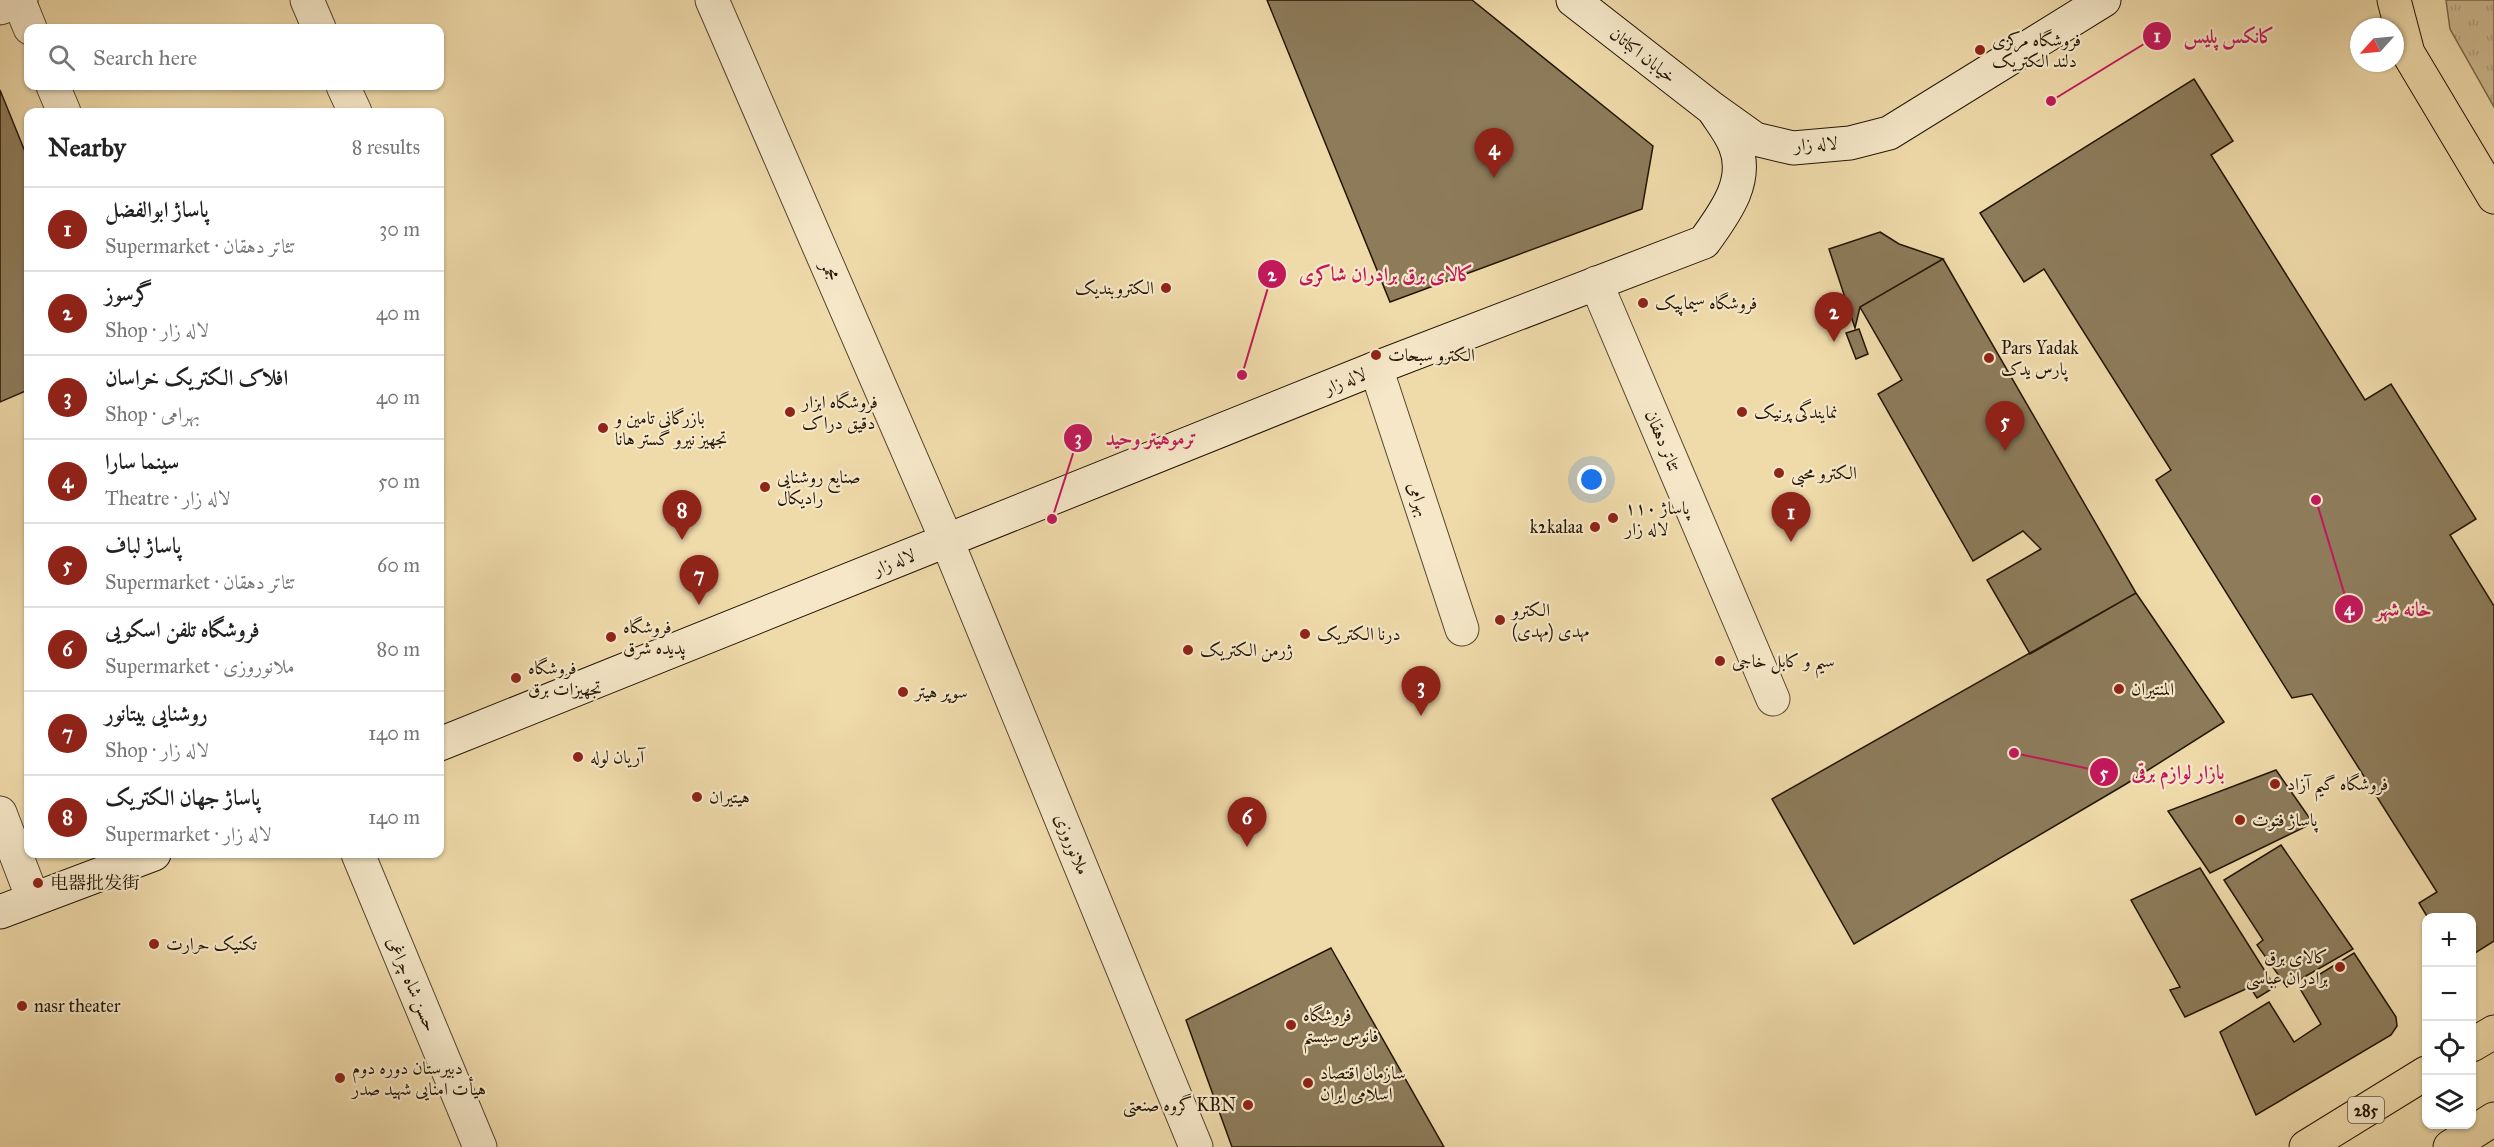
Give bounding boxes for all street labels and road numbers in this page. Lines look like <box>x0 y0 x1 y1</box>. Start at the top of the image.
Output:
street label: خیابان اکباتان <box>1605 22 1681 88</box>
street label: لاله زار <box>1792 132 1838 156</box>
street label: مجمر <box>814 256 844 285</box>
street label: لاله زار <box>1319 363 1369 400</box>
street label: تئاتر دهقان <box>1640 407 1686 475</box>
street label: بهرامی <box>1402 479 1435 519</box>
street label: لاله زار <box>868 544 918 581</box>
street label: ملانوروزی <box>1050 810 1094 878</box>
street label: حسن شاه چراغی <box>381 933 442 1035</box>
road number: 285 <box>2348 1097 2384 1123</box>

